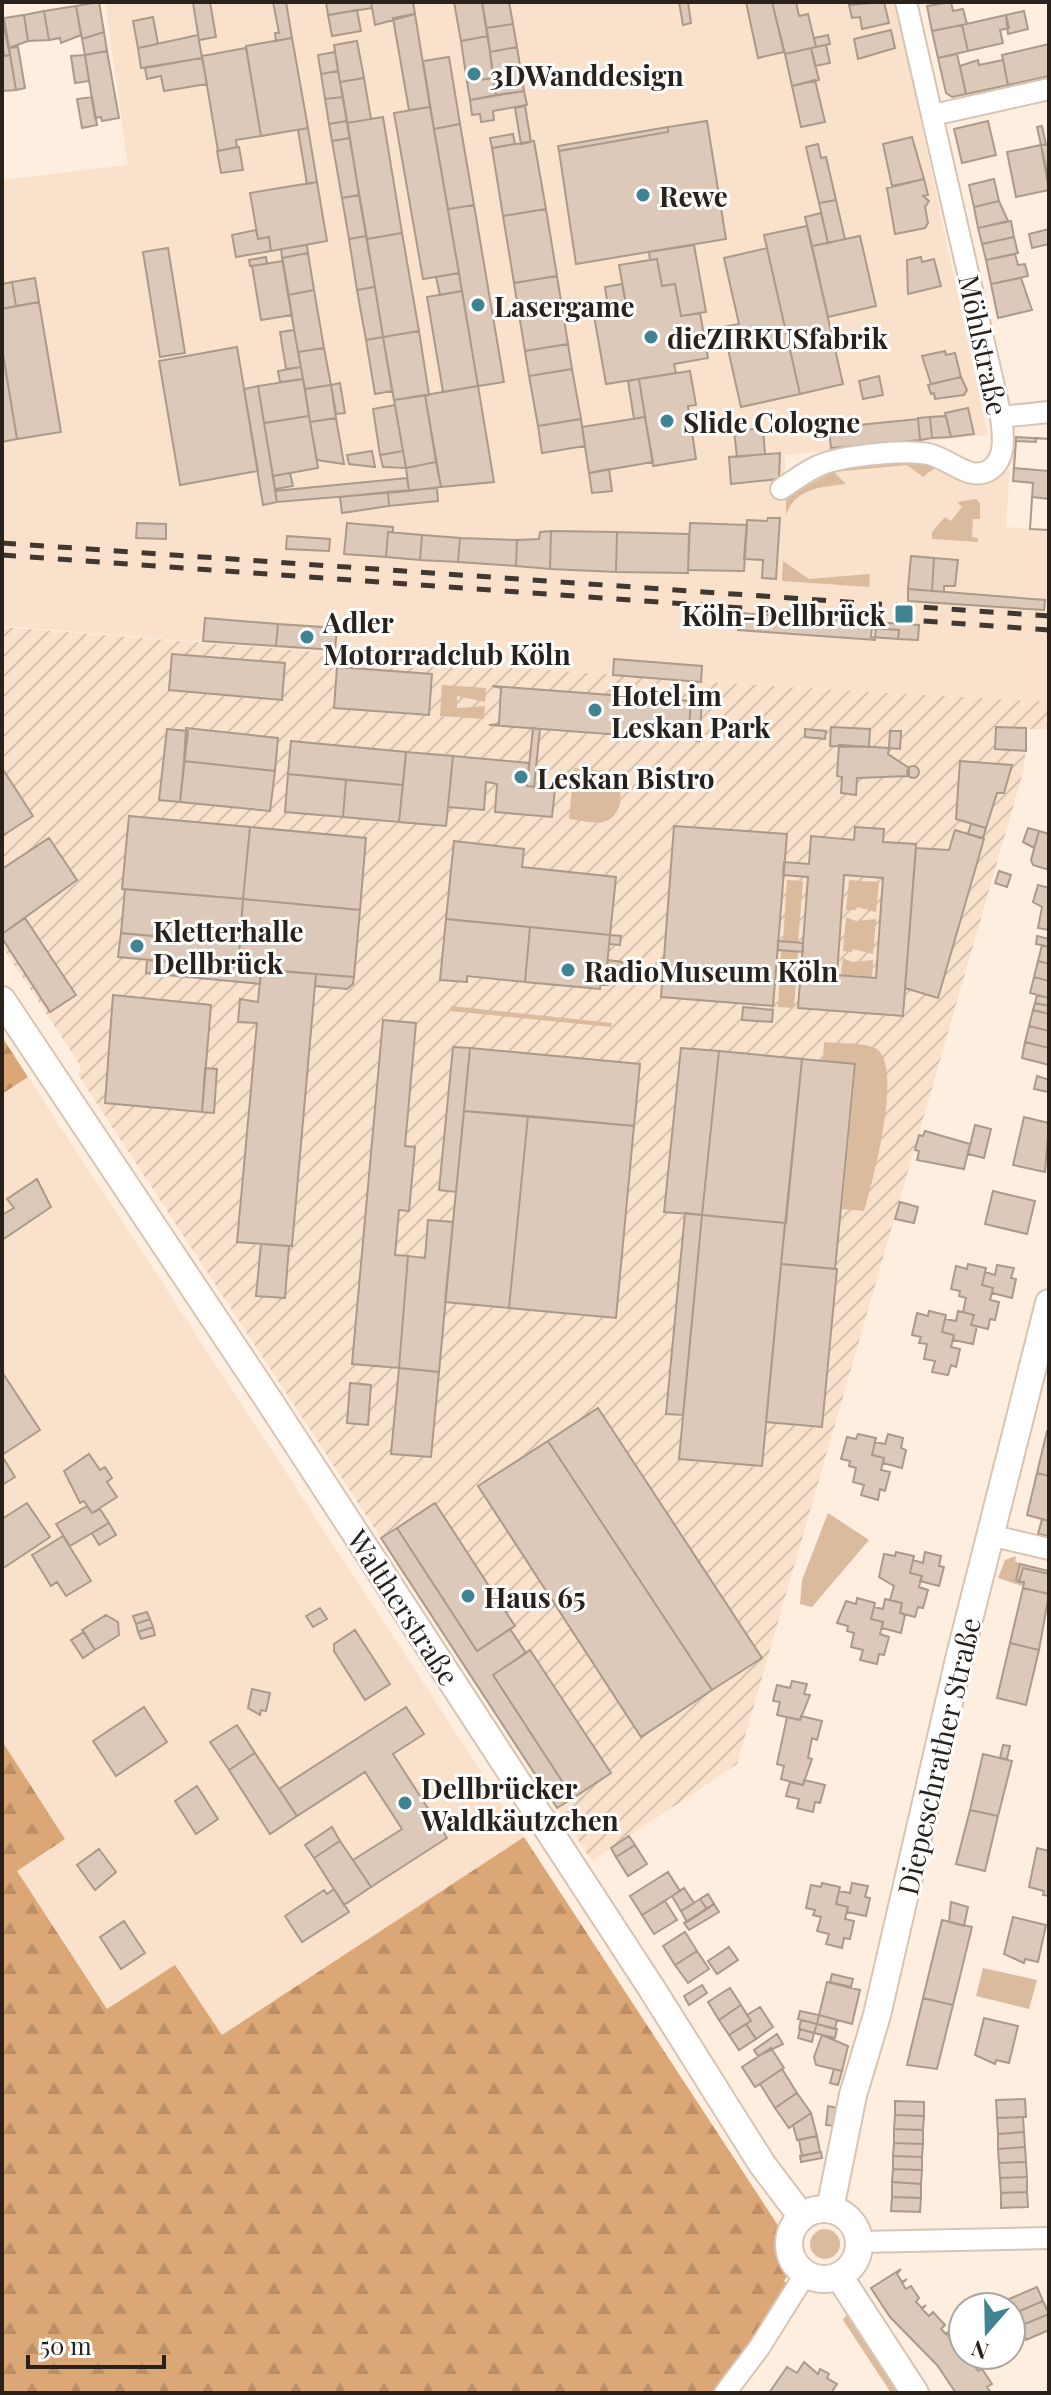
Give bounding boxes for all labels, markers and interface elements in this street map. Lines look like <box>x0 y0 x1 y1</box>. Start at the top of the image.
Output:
place label: 3DWanddesign <box>490 56 684 93</box>
marker: 3DWanddesign <box>465 65 483 83</box>
place label: Rewe <box>659 177 728 214</box>
marker: Rewe <box>634 186 652 204</box>
street label: Möhlstraße <box>951 271 1017 419</box>
place label: Lasergame <box>494 287 635 324</box>
marker: Lasergame <box>469 296 487 314</box>
place label: dieZIRKUSfabrik <box>667 319 888 356</box>
marker: dieZIRKUSfabrik <box>642 328 660 346</box>
place label: Slide Cologne <box>683 403 860 440</box>
marker: Slide Cologne <box>658 412 676 430</box>
place label: Köln-Dellbrück <box>682 596 887 633</box>
place label: Adler Motorradclub Köln <box>322 603 571 672</box>
marker: Köln-Dellbrück <box>893 603 915 625</box>
marker: Adler Motorradclub Köln <box>298 628 316 646</box>
place label: Hotel im Leskan Park <box>611 676 771 745</box>
marker: Hotel im Leskan Park <box>586 701 604 719</box>
place label: Leskan Bistro <box>537 759 715 796</box>
marker: Leskan Bistro <box>512 768 530 786</box>
place label: Kletterhalle Dellbrück <box>153 912 304 981</box>
marker: Kletterhalle Dellbrück <box>128 937 146 955</box>
place label: RadioMuseum Köln <box>584 952 838 989</box>
marker: RadioMuseum Köln <box>559 961 577 979</box>
street label: Waltherstraße <box>339 1521 468 1692</box>
place label: Haus 65 <box>484 1578 586 1615</box>
marker: Haus 65 <box>459 1587 477 1605</box>
street label: Diepeschrather Straße <box>888 1614 988 1898</box>
place label: Dellbrücker Waldkäutzchen <box>420 1769 619 1838</box>
marker: Dellbrücker Waldkäutzchen <box>396 1794 414 1812</box>
north arrow <box>947 2291 1027 2371</box>
scale bar <box>28 2319 164 2369</box>
text: 50 m <box>40 2329 92 2361</box>
text: N <box>967 2334 992 2368</box>

